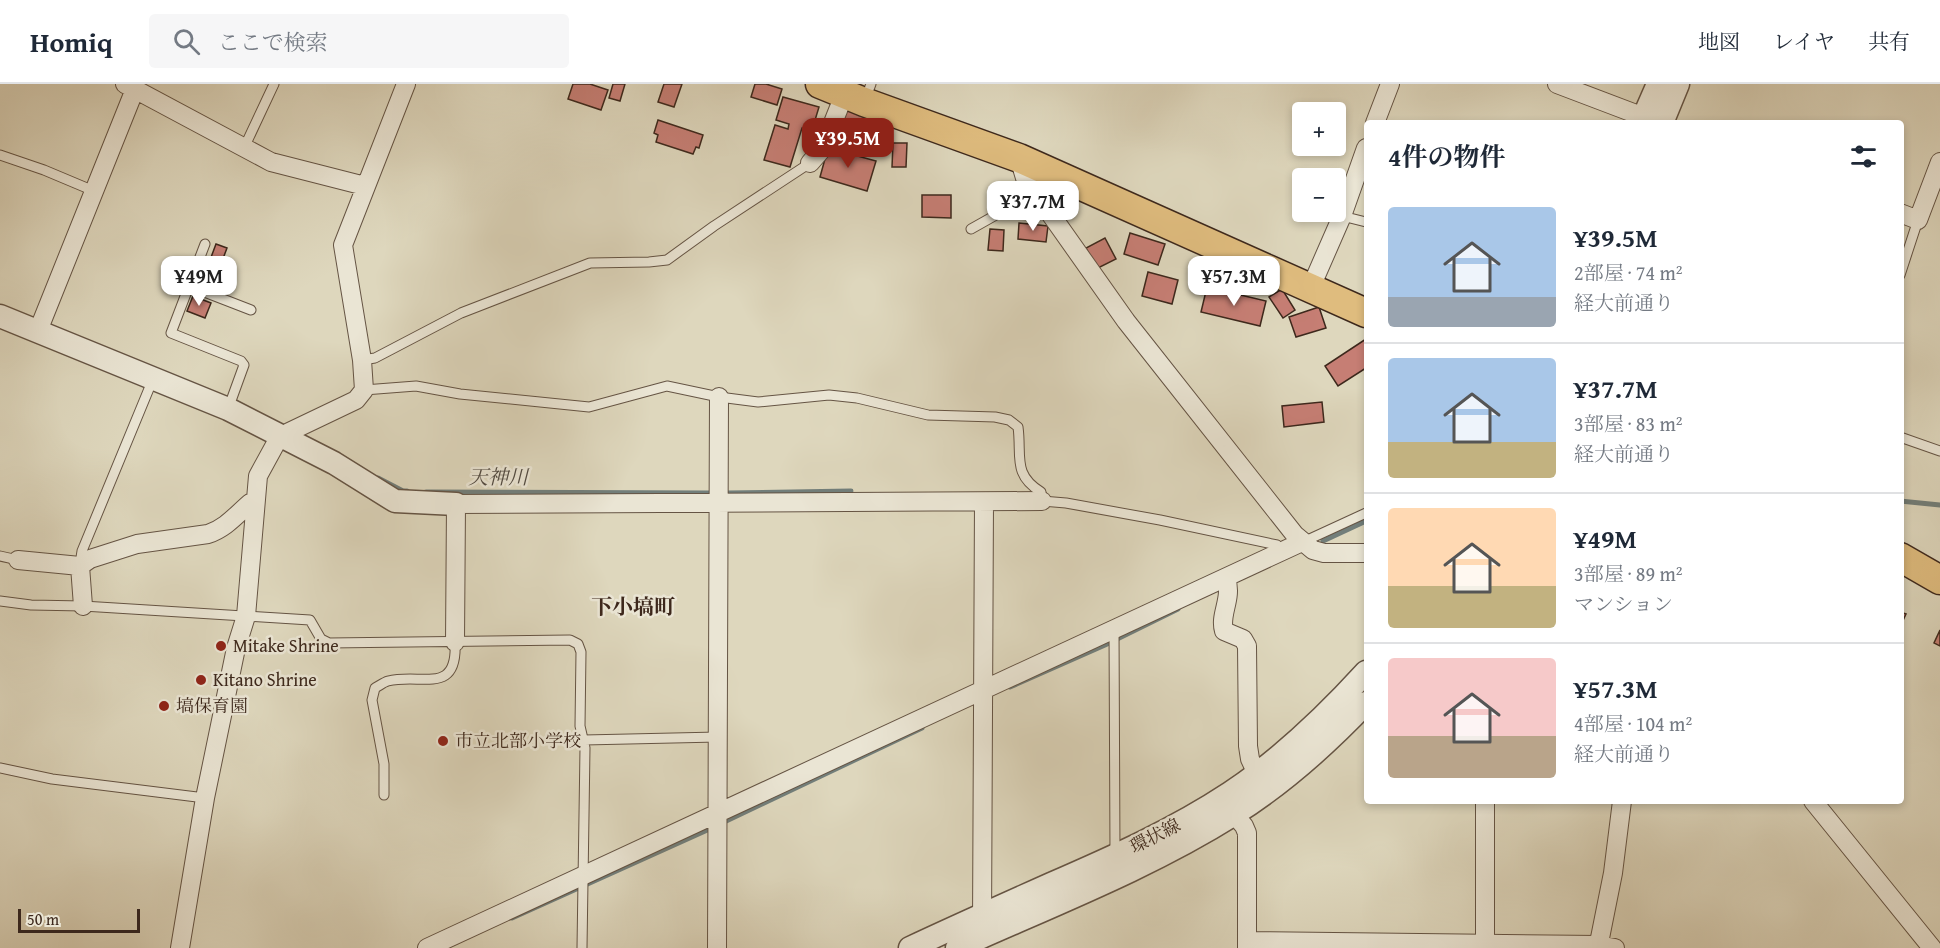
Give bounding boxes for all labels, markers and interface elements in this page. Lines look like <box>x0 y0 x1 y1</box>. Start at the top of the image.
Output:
search box <box>149 14 569 68</box>
text: Homiq <box>30 21 113 62</box>
icon: search <box>170 25 203 58</box>
text: ここで検索 <box>218 26 328 58</box>
text: 地図 <box>1698 26 1740 57</box>
text: レイヤ <box>1773 26 1835 57</box>
text: 共有 <box>1868 26 1910 57</box>
map controls <box>1292 102 1346 222</box>
button: + <box>1292 102 1346 156</box>
pin: ¥39.5M <box>799 118 897 169</box>
text: ¥39.5M <box>816 123 880 152</box>
text: 4件の物件 <box>1388 137 1505 176</box>
icon: filters <box>1847 140 1880 173</box>
button: − <box>1292 168 1346 222</box>
pin: ¥37.7M <box>984 181 1082 232</box>
text: ¥37.7M <box>1001 186 1065 215</box>
text: ¥39.5M <box>1574 218 1658 257</box>
icon: home <box>1436 231 1508 303</box>
pin: ¥49M <box>163 256 235 307</box>
pin: ¥57.3M <box>1185 256 1283 307</box>
text: 2部屋 · 74 m² <box>1574 258 1683 287</box>
text: ¥49M <box>175 261 223 290</box>
text: ¥57.3M <box>1202 261 1266 290</box>
text: 経大前通り <box>1574 288 1674 317</box>
text: ¥37.7M <box>1574 369 1658 408</box>
icon: home <box>1436 382 1508 454</box>
text: 3部屋 · 83 m² <box>1574 409 1683 438</box>
text: 経大前通り <box>1574 439 1674 468</box>
water label: 天神川 <box>468 462 530 491</box>
text: ¥49M <box>1574 519 1637 558</box>
icon: home <box>1436 532 1508 604</box>
text: 3部屋 · 89 m² <box>1574 559 1683 588</box>
text: マンション <box>1574 589 1673 618</box>
district label: 下小塙町 <box>591 591 675 622</box>
place label: Mitake Shrine <box>233 632 339 659</box>
marker: Mitake Shrine <box>214 639 228 653</box>
place label: Kitano Shrine <box>213 666 317 693</box>
text: ¥57.3M <box>1574 669 1658 708</box>
marker: Kitano Shrine <box>194 673 208 687</box>
icon: home <box>1436 682 1508 754</box>
place label: 塙保育園 <box>176 692 248 719</box>
marker: 塙保育園 <box>157 699 171 713</box>
text: 4部屋 · 104 m² <box>1574 709 1692 738</box>
place label: 市立北部小学校 <box>455 727 581 754</box>
marker: 市立北部小学校 <box>436 734 450 748</box>
text: 経大前通り <box>1574 739 1674 768</box>
street label: 環状線 <box>1125 811 1185 860</box>
scale bar <box>18 906 140 934</box>
text: 50 m <box>27 907 59 931</box>

